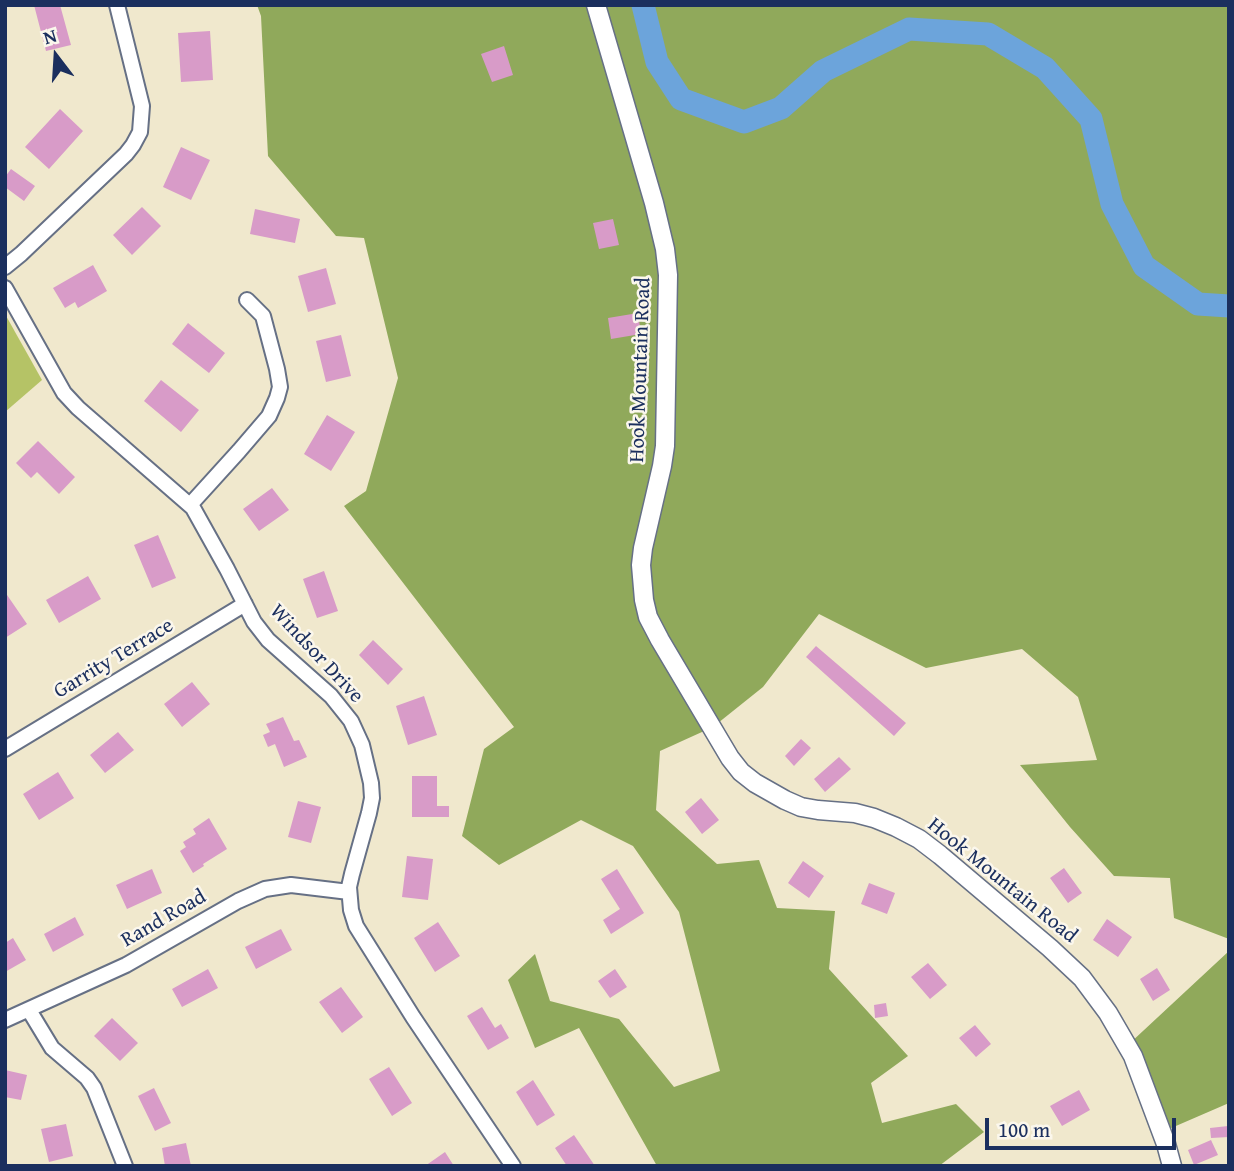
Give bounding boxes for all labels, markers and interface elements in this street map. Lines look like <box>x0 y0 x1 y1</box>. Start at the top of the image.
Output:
north arrow <box>21 21 91 91</box>
text: N <box>40 21 60 51</box>
street label: Hook Mountain Road <box>625 277 657 463</box>
street label: Windsor Drive <box>264 599 368 709</box>
street label: Garrity Terrace <box>50 613 178 705</box>
street label: Hook Mountain Road <box>922 813 1082 949</box>
street label: Rand Road <box>117 885 211 953</box>
scale bar <box>989 1104 1180 1148</box>
text: 100 m <box>998 1114 1050 1145</box>

